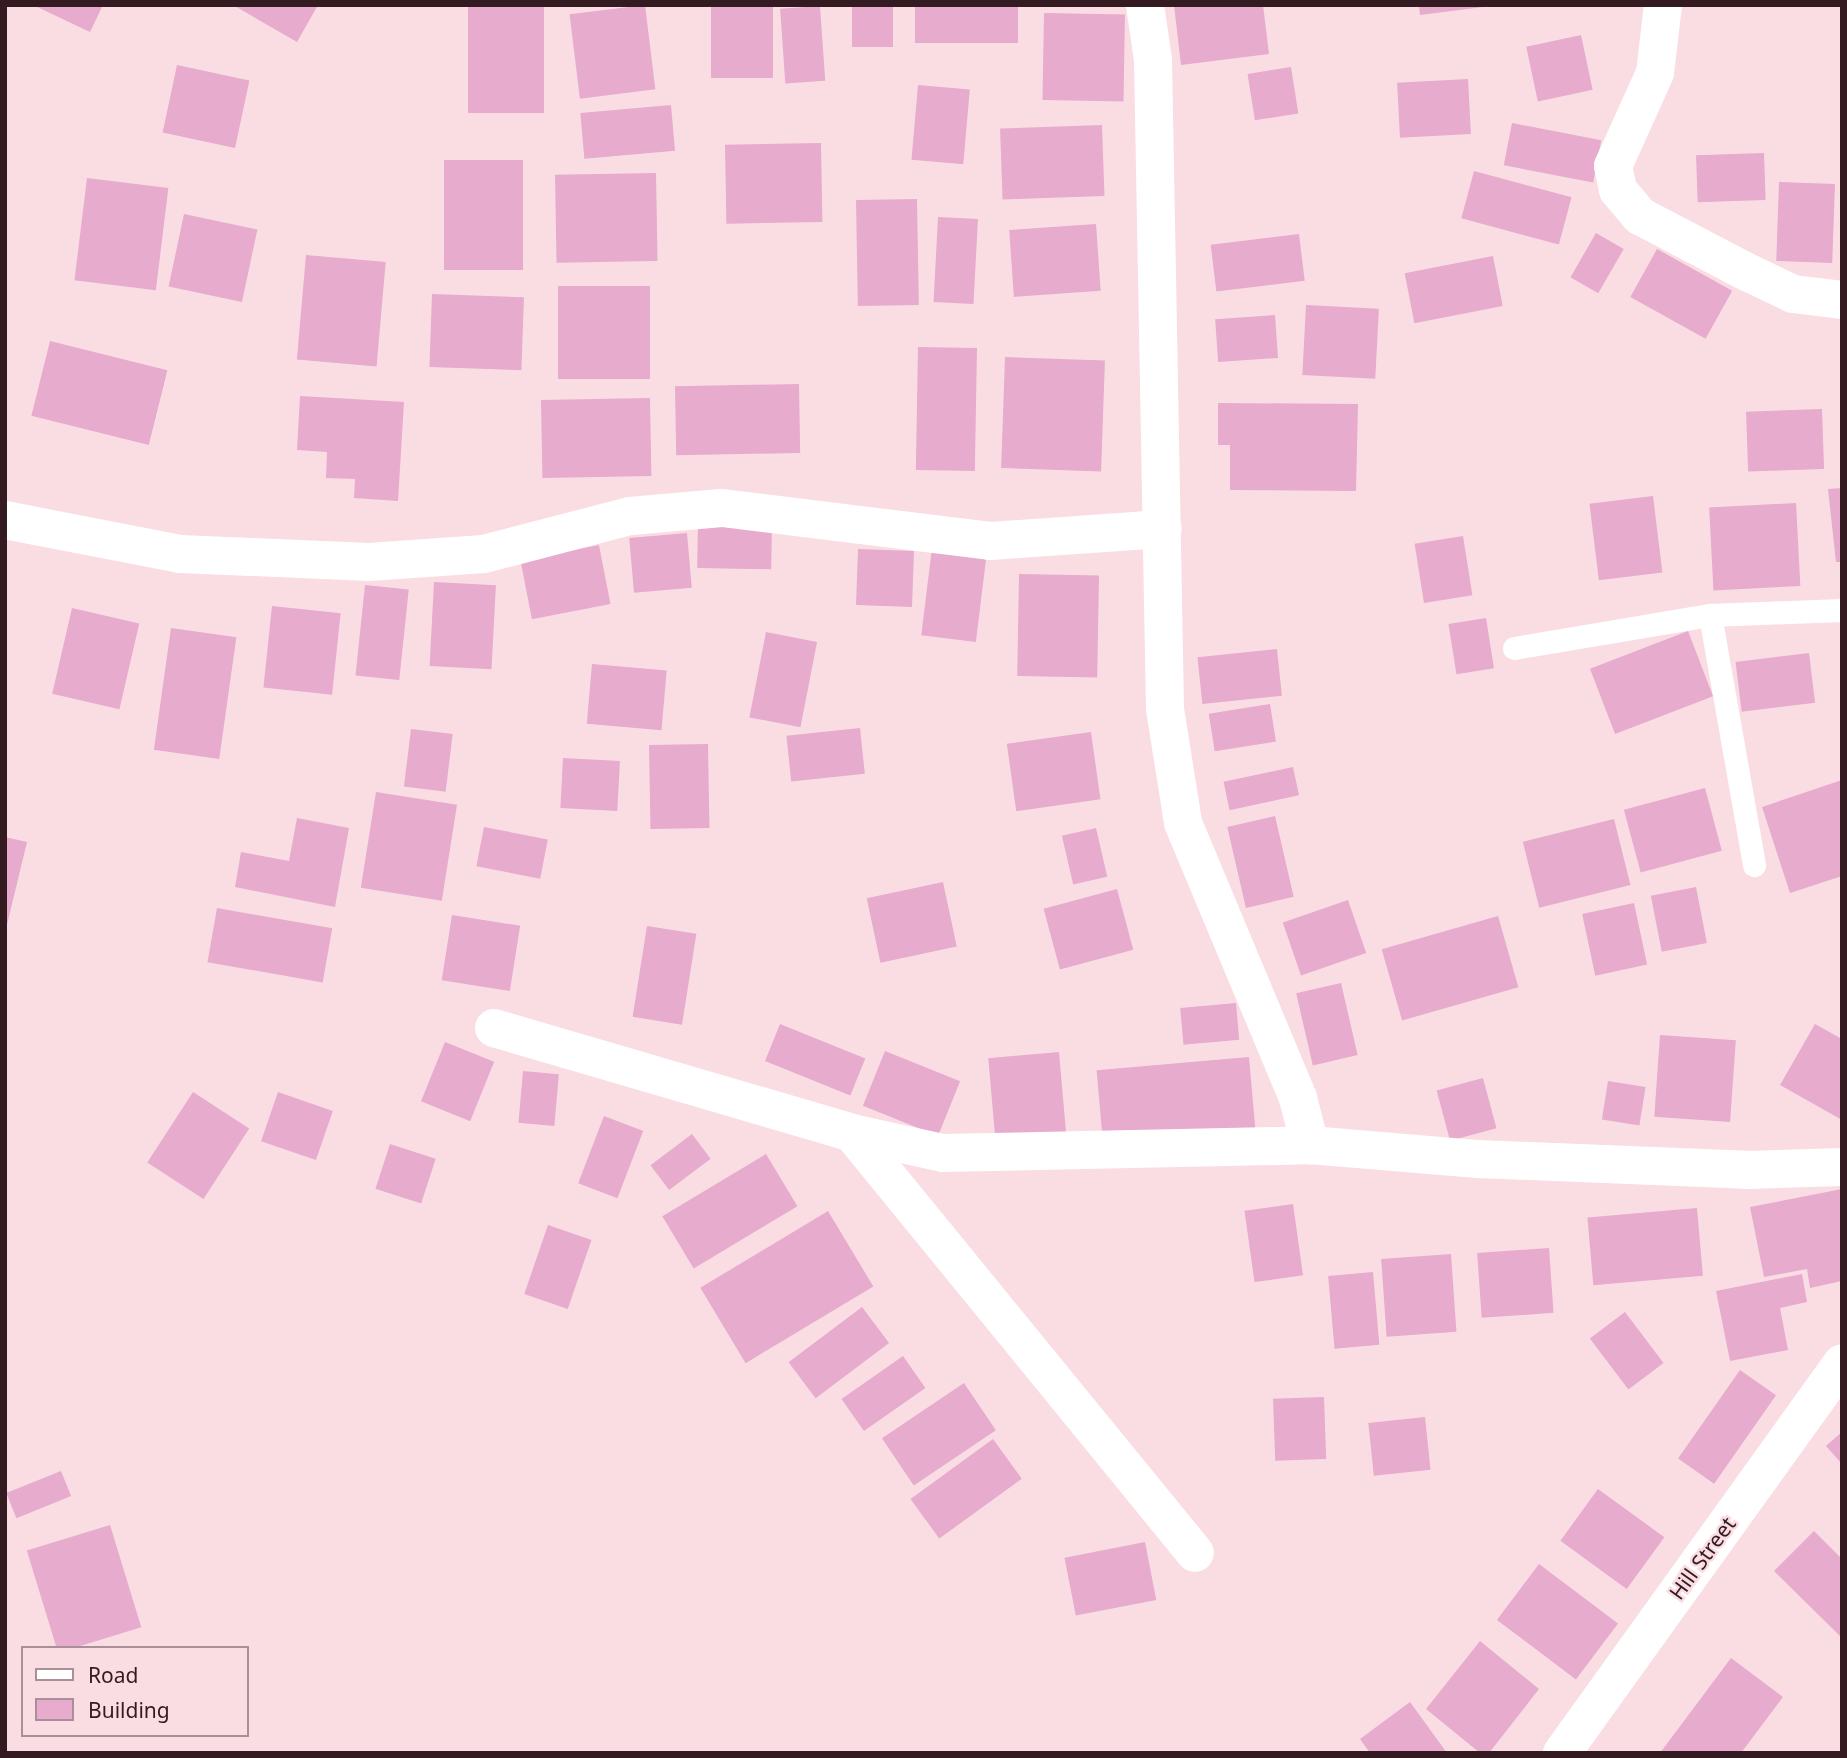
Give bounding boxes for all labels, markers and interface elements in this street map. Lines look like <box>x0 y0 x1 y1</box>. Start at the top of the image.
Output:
street label: Hill Street <box>1664 1512 1740 1604</box>
legend <box>21 1646 248 1737</box>
text: Road <box>88 1661 138 1689</box>
text: Building <box>88 1696 170 1724</box>

